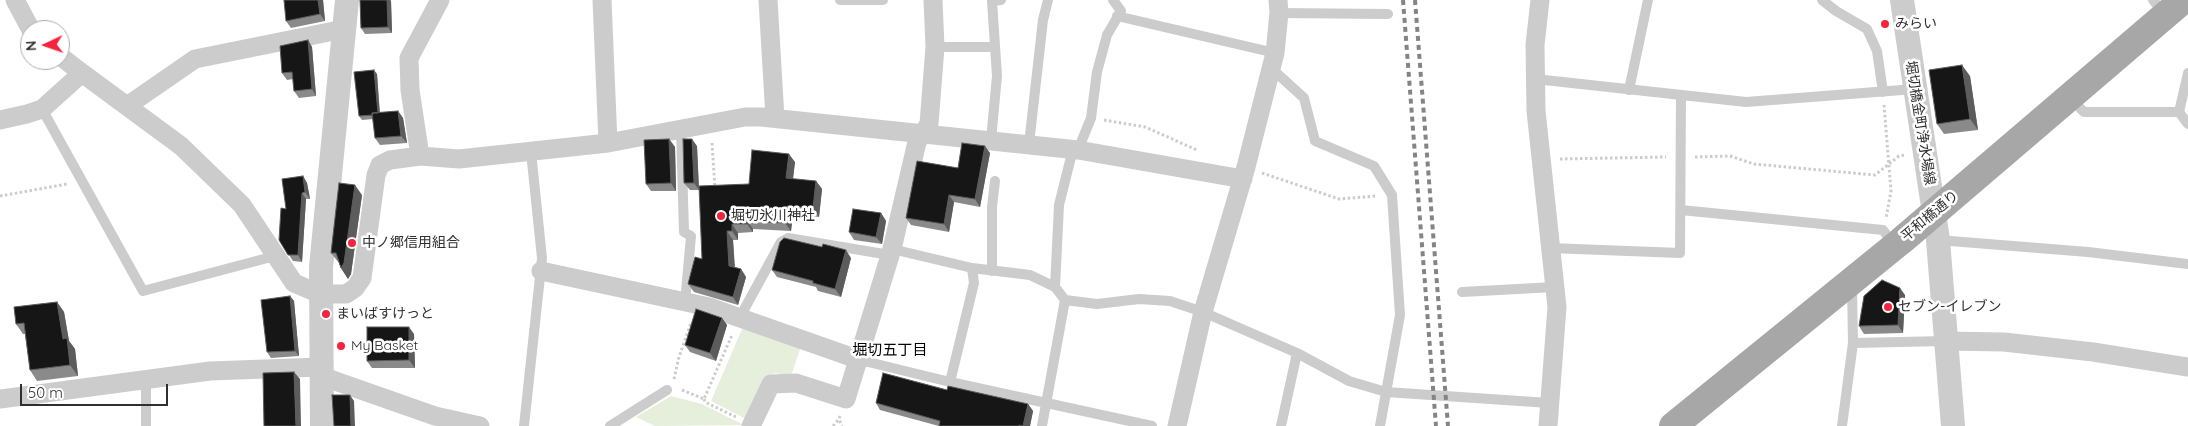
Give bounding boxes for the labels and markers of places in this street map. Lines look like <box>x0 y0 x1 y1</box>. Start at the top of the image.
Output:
place label: みらい <box>1895 16 1937 32</box>
marker: みらい <box>1879 18 1891 30</box>
place label: 堀切氷川神社 <box>731 208 815 224</box>
marker: 堀切氷川神社 <box>715 210 727 222</box>
place label: 中ノ郷信用組合 <box>362 235 460 251</box>
marker: 中ノ郷信用組合 <box>346 237 358 249</box>
place label: セブン-イレブン <box>1898 299 2001 315</box>
marker: セブン-イレブン <box>1882 301 1894 313</box>
place label: まいばすけっと <box>336 306 434 322</box>
marker: まいばすけっと <box>320 308 332 320</box>
place label: My Basket <box>351 338 418 354</box>
marker: My Basket <box>335 340 347 352</box>

